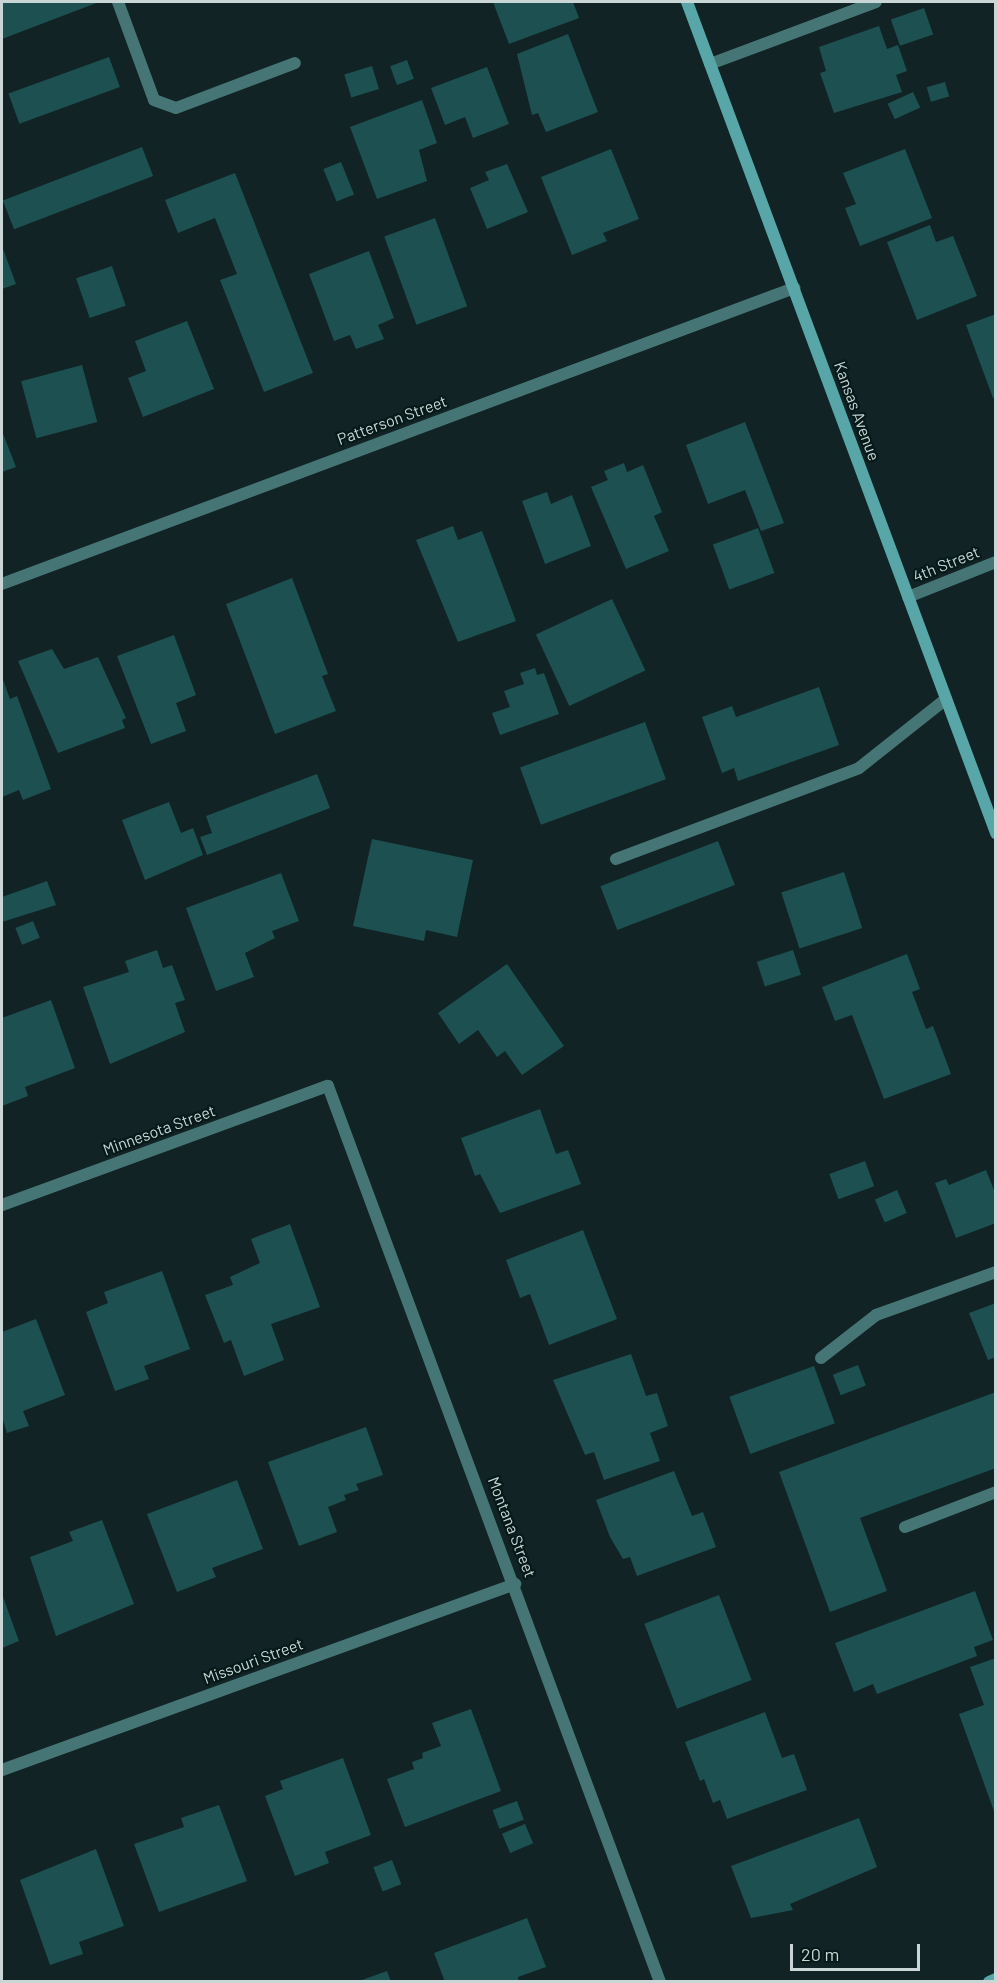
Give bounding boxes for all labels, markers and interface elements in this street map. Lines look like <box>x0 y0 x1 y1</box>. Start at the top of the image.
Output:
street label: Kansas Avenue <box>830 359 884 463</box>
street label: Patterson Street <box>335 391 449 449</box>
street label: 4th Street <box>910 542 982 586</box>
street label: Minnesota Street <box>100 1101 218 1159</box>
street label: Montana Street <box>484 1474 540 1580</box>
street label: Missouri Street <box>200 1634 306 1688</box>
scale bar <box>793 1932 924 1970</box>
text: 20 m <box>801 1943 839 1965</box>

